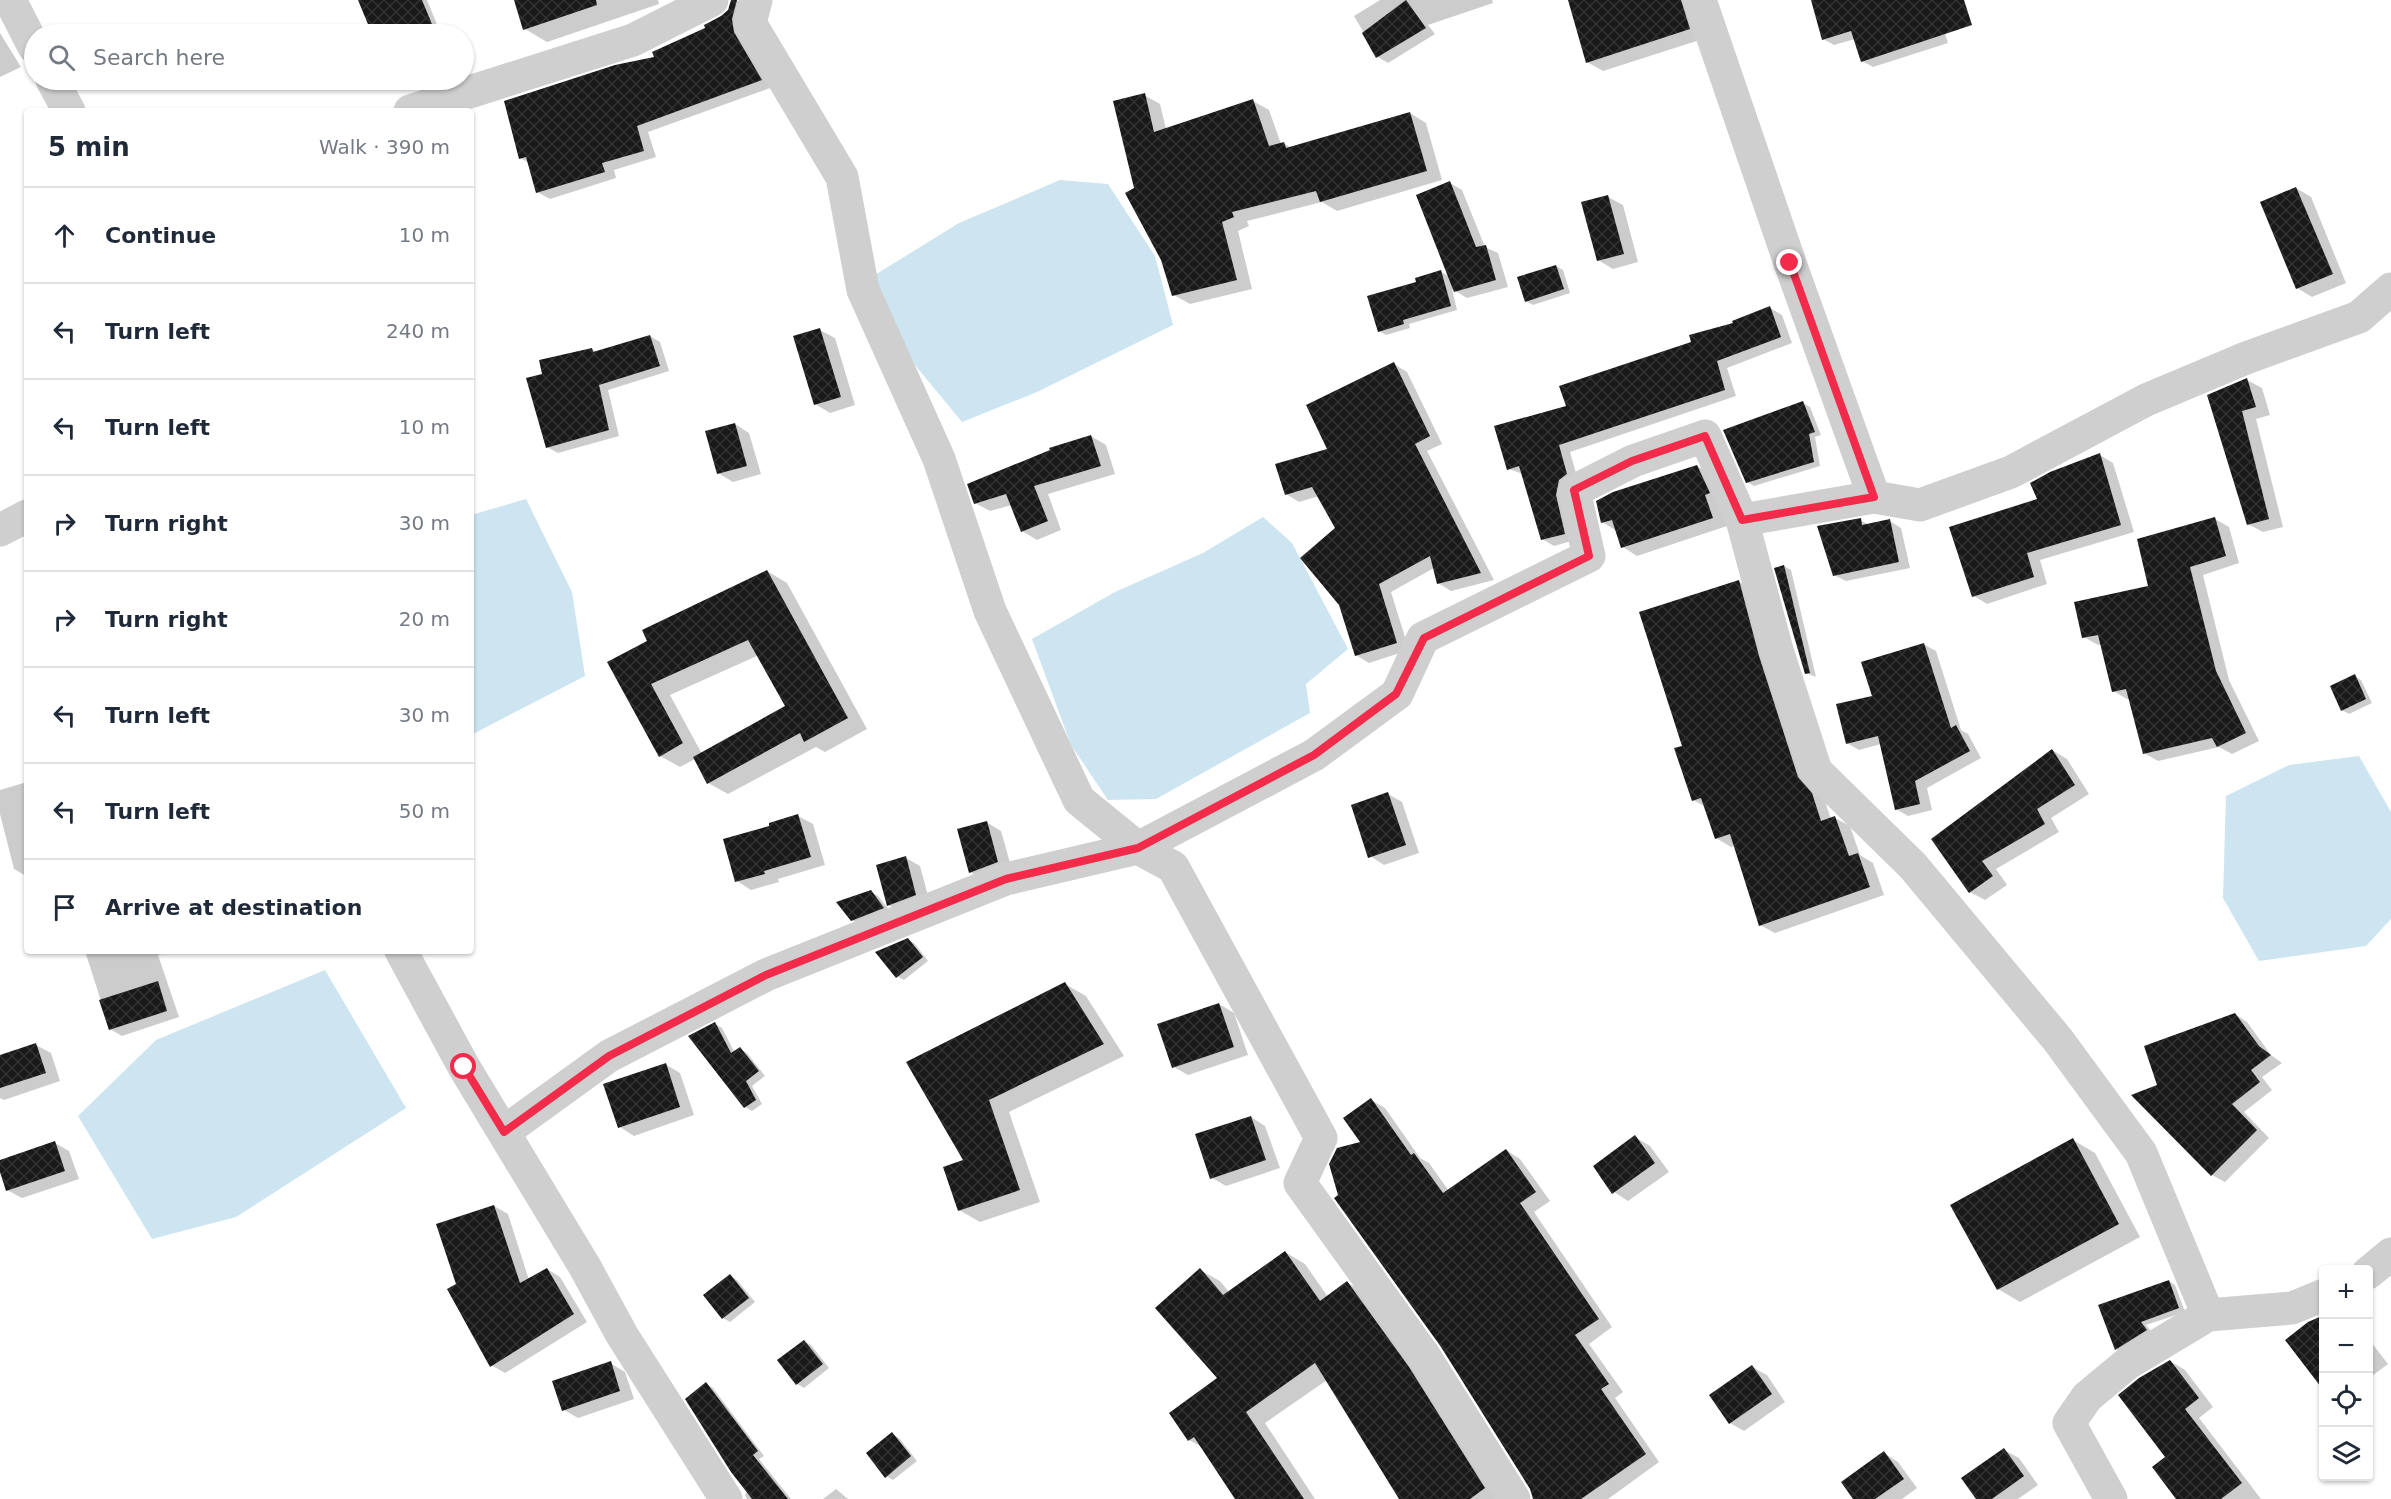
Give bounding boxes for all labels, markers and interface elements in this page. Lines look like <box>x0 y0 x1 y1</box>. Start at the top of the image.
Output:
search box <box>24 24 474 90</box>
icon: search <box>45 41 78 74</box>
text: Search here <box>93 45 225 70</box>
text: 5 min <box>48 132 130 162</box>
text: Walk · 390 m <box>319 135 450 159</box>
icon: ahead <box>48 219 81 252</box>
text: Continue <box>105 223 216 248</box>
text: 10 m <box>399 223 450 247</box>
route end <box>1776 249 1802 275</box>
icon: left <box>48 315 81 348</box>
text: Turn left <box>105 319 210 344</box>
text: 240 m <box>386 319 450 343</box>
icon: left <box>48 411 81 444</box>
text: Turn left <box>105 415 210 440</box>
text: 10 m <box>399 415 450 439</box>
icon: right <box>48 507 81 540</box>
text: Turn right <box>105 511 228 536</box>
text: 30 m <box>399 511 450 535</box>
icon: right <box>48 603 81 636</box>
text: Turn right <box>105 607 228 632</box>
text: 20 m <box>399 607 450 631</box>
icon: left <box>48 699 81 732</box>
text: Turn left <box>105 703 210 728</box>
text: 30 m <box>399 703 450 727</box>
icon: left <box>48 795 81 828</box>
text: Turn left <box>105 799 210 824</box>
text: 50 m <box>399 799 450 823</box>
icon: arrive <box>48 891 81 924</box>
text: Arrive at destination <box>105 895 362 920</box>
route start <box>450 1053 476 1079</box>
map controls <box>2319 1265 2373 1481</box>
button: + <box>2319 1265 2373 1319</box>
button: − <box>2319 1319 2373 1373</box>
button: locate <box>2319 1373 2373 1427</box>
button: layers <box>2319 1427 2373 1481</box>

